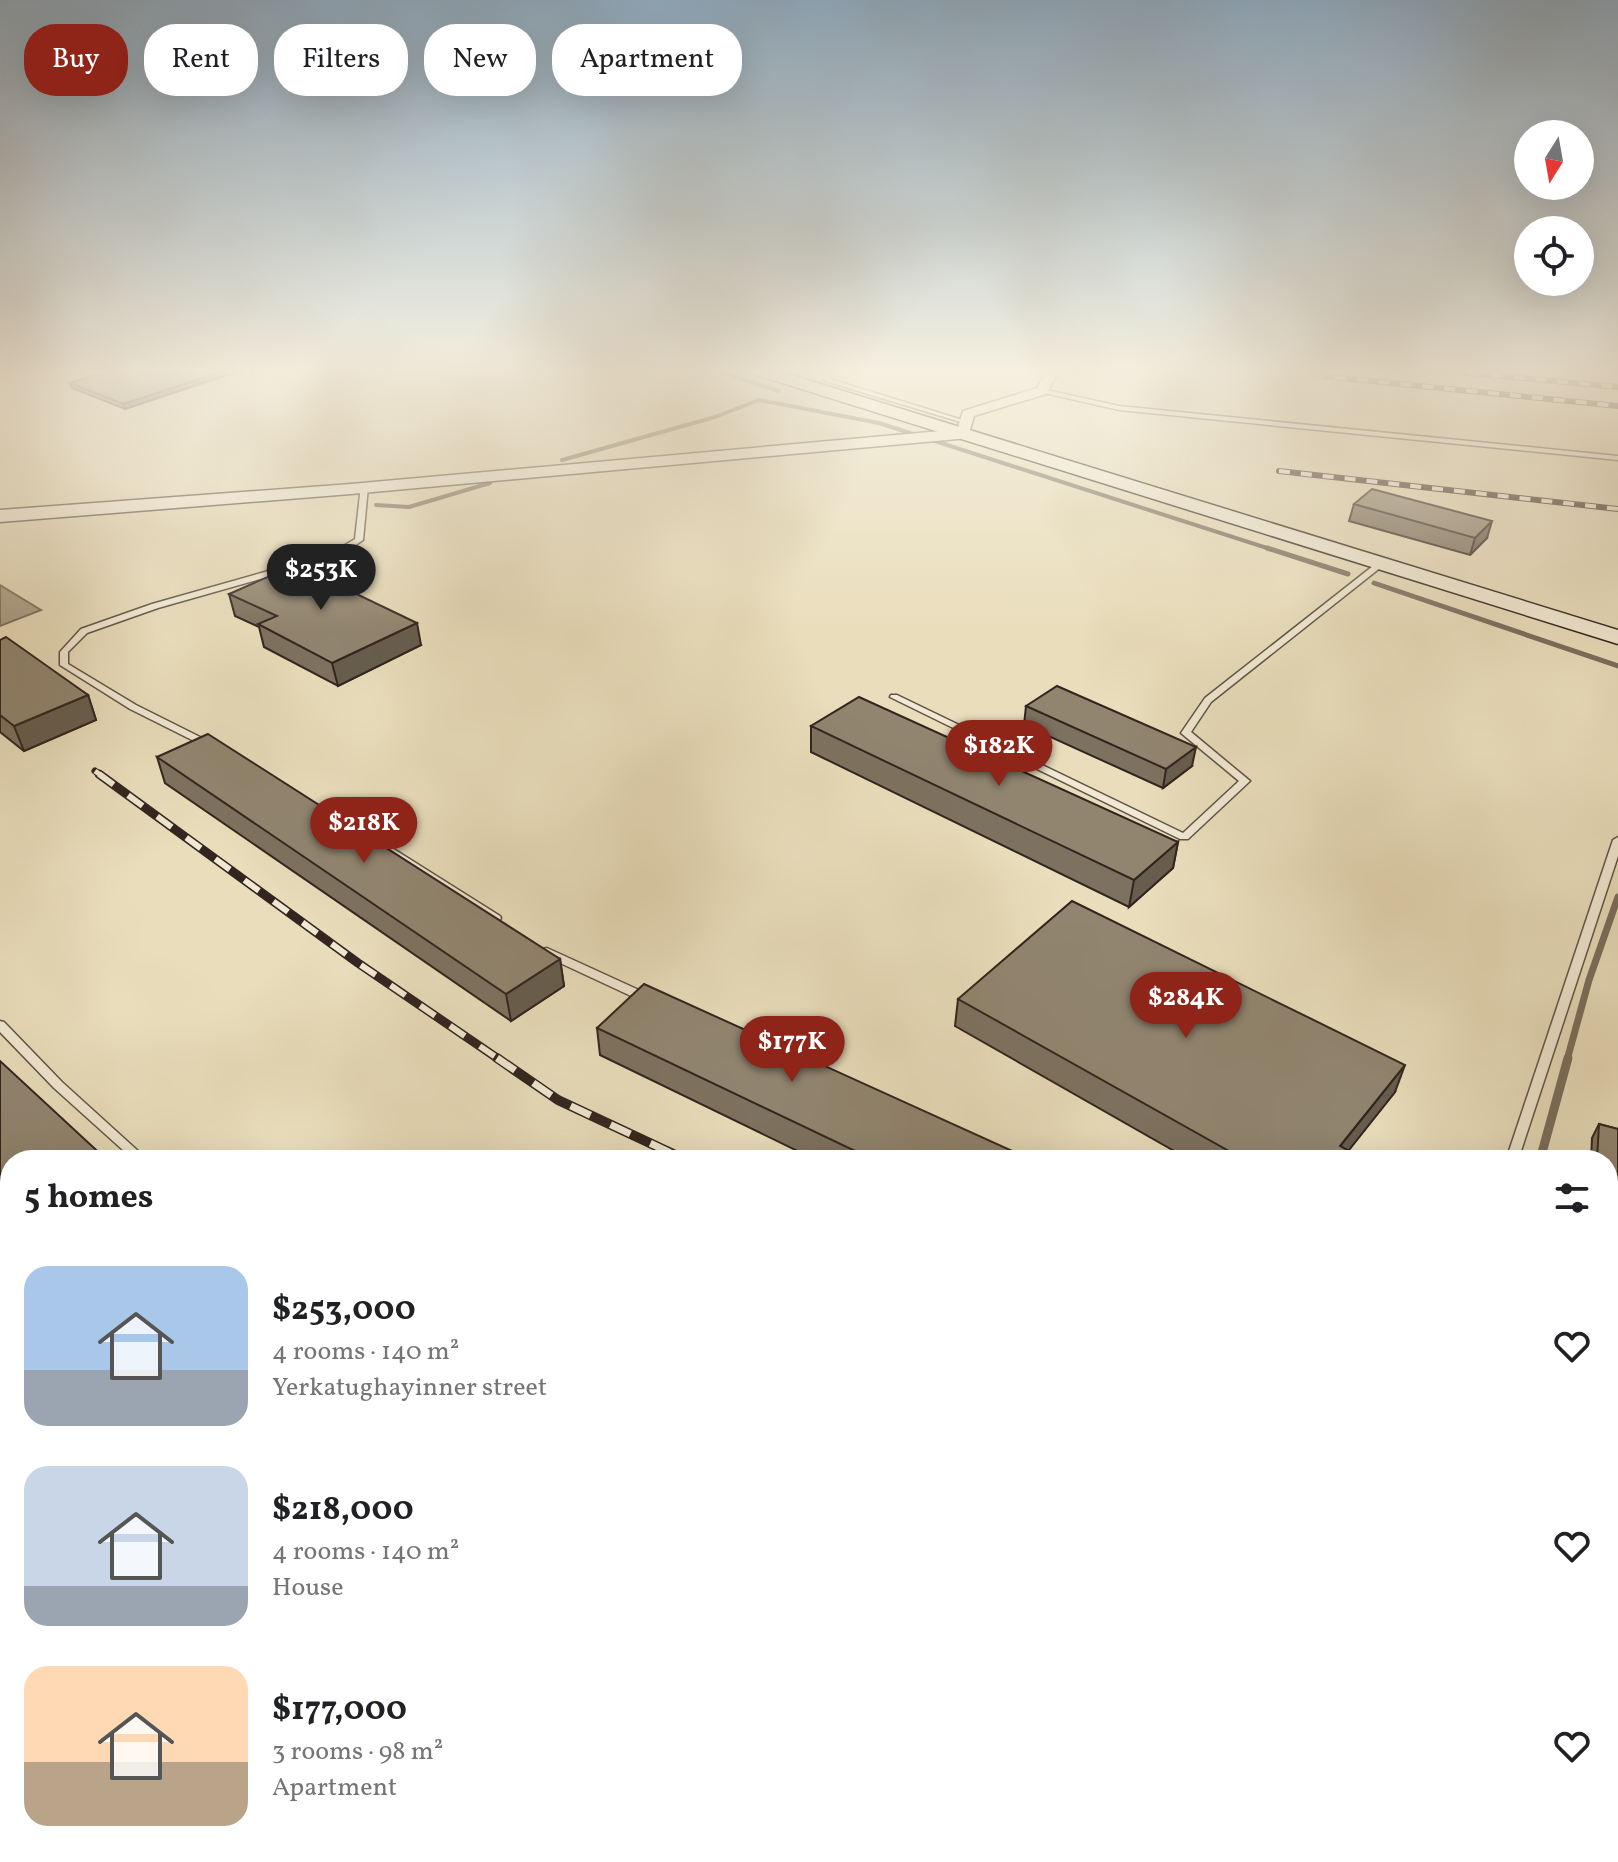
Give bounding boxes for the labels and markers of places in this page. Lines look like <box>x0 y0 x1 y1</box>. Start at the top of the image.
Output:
pin: $253K <box>265 544 377 612</box>
pin: $182K <box>943 720 1055 788</box>
pin: $218K <box>308 797 420 865</box>
pin: $284K <box>1130 972 1242 1040</box>
pin: $177K <box>736 1016 848 1084</box>

